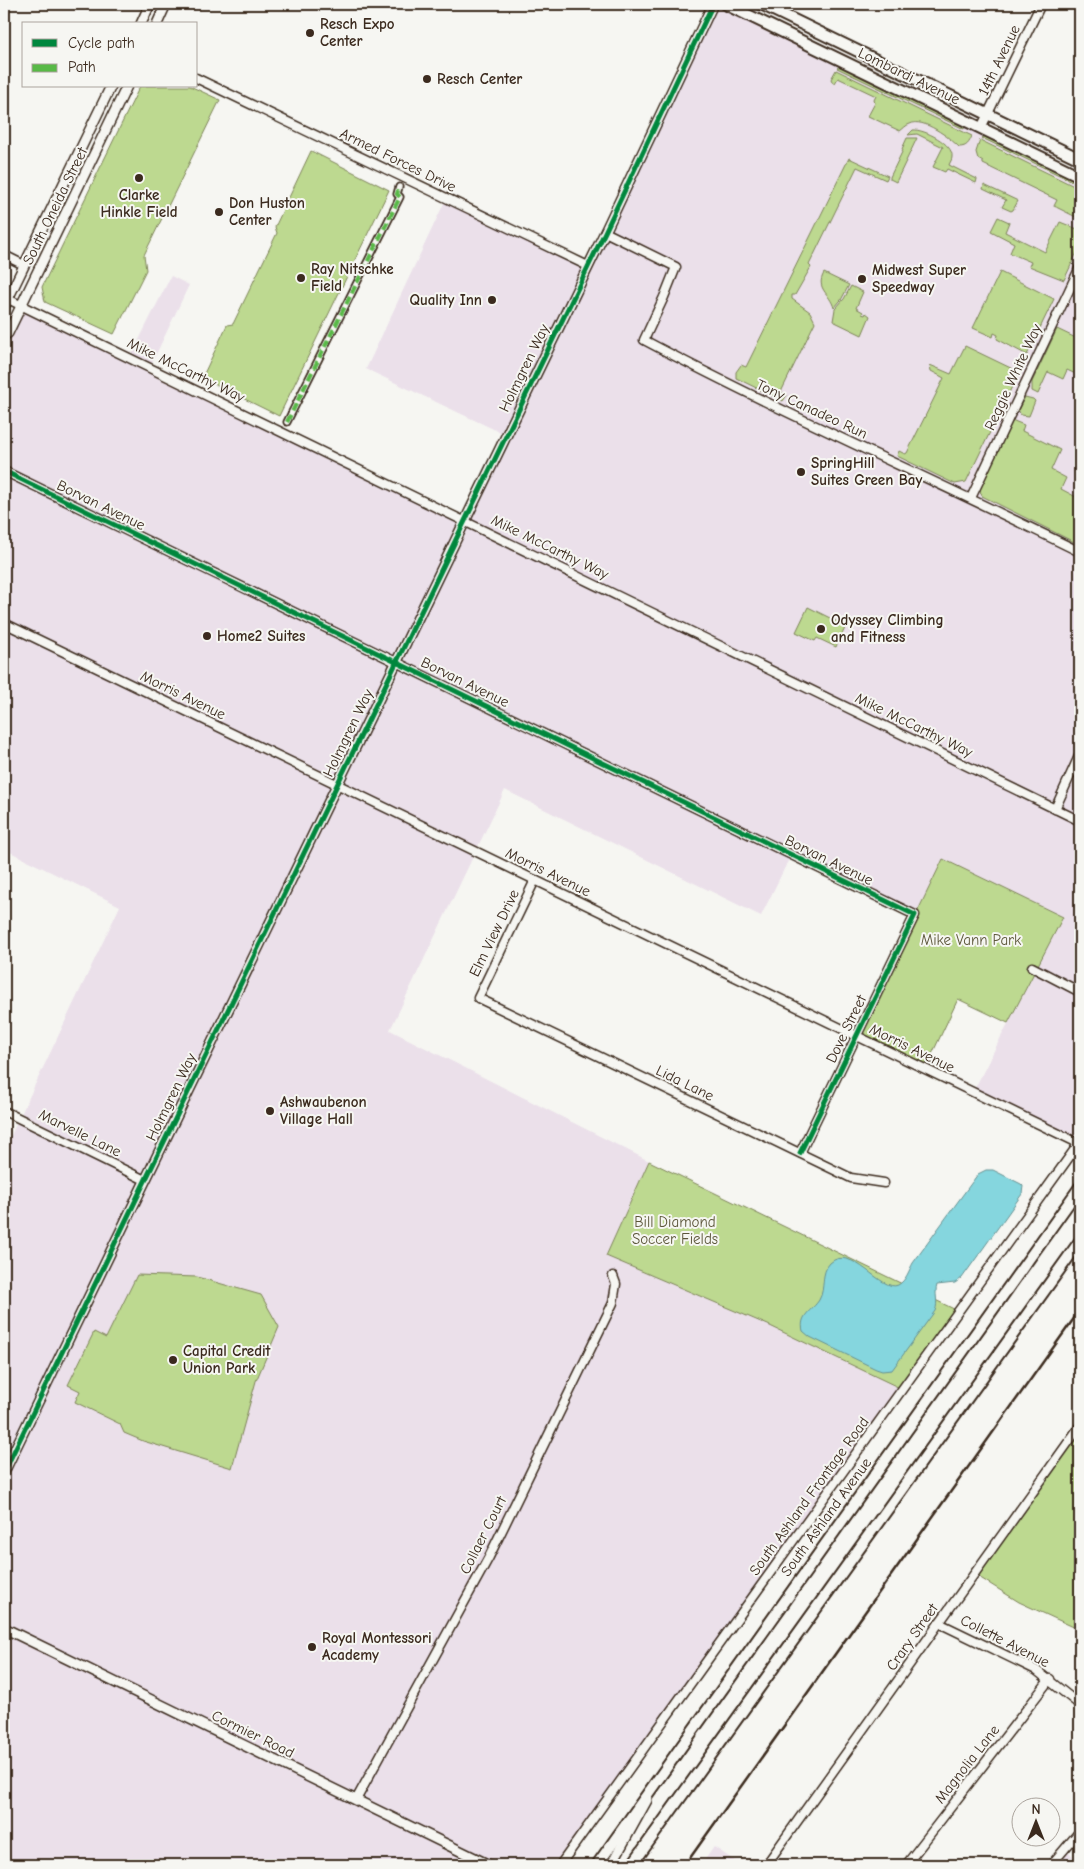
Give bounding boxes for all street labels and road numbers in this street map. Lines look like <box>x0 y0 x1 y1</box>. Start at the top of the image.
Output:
street label: 14th Avenue <box>974 21 1024 98</box>
street label: Lombardi Avenue <box>855 44 963 109</box>
street label: Armed Forces Drive <box>337 124 459 196</box>
street label: South Oneida Street <box>19 144 92 268</box>
street label: Holmgren Way <box>495 321 553 415</box>
street label: Reggie White Way <box>980 321 1046 433</box>
street label: Mike McCarthy Way <box>124 334 248 406</box>
street label: Tony Canadeo Run <box>754 375 870 443</box>
street label: Borvan Avenue <box>54 476 148 534</box>
street label: Mike McCarthy Way <box>488 511 612 583</box>
street label: Borvan Avenue <box>418 653 512 711</box>
street label: Morris Avenue <box>137 667 229 724</box>
street label: Holmgren Way <box>319 686 377 780</box>
street label: Mike McCarthy Way <box>852 689 976 761</box>
street label: Borvan Avenue <box>782 831 876 889</box>
street label: Morris Avenue <box>502 844 594 901</box>
street label: Elm View Drive <box>465 886 523 980</box>
street label: Dove Street <box>822 991 870 1066</box>
street label: Morris Avenue <box>866 1020 958 1077</box>
street label: Holmgren Way <box>142 1050 200 1144</box>
street label: Lida Lane <box>653 1061 717 1105</box>
street label: Marvelle Lane <box>36 1105 125 1161</box>
street label: South Ashland Frontage Road <box>745 1413 873 1579</box>
street label: South Ashland Avenue <box>777 1454 875 1580</box>
street label: Collaer Court <box>456 1492 511 1577</box>
street label: Crary Street <box>882 1599 942 1674</box>
street label: Collette Avenue <box>957 1611 1053 1671</box>
street label: Cormier Road <box>209 1706 297 1762</box>
street label: Magnolia Lane <box>931 1721 1004 1807</box>

